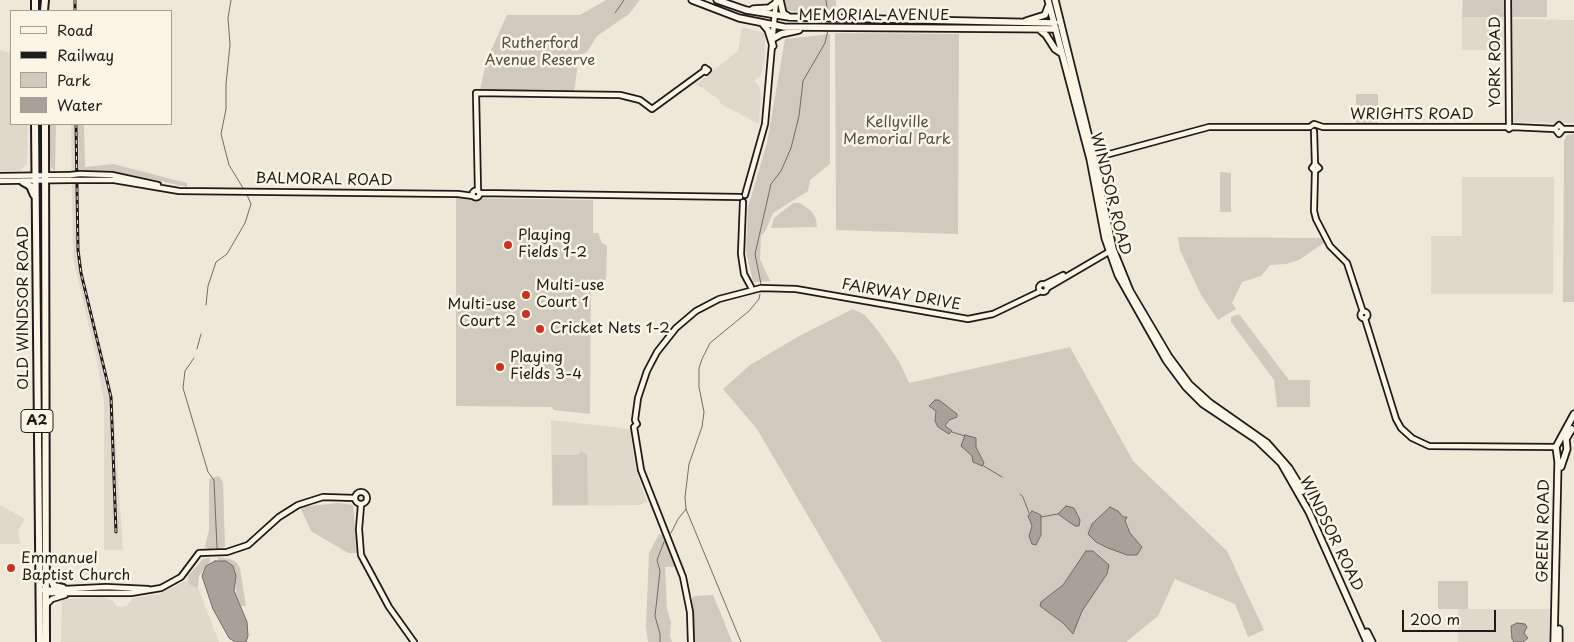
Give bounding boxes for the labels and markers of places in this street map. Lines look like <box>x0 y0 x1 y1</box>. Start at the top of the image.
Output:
place label: Playing Fields 1-2 <box>518 227 587 262</box>
marker: Playing Fields 1-2 <box>502 239 514 251</box>
place label: Multi-use Court 1 <box>536 277 604 312</box>
marker: Multi-use Court 1 <box>520 289 532 301</box>
place label: Multi-use Court 2 <box>448 296 516 331</box>
marker: Multi-use Court 2 <box>520 308 532 320</box>
place label: Cricket Nets 1-2 <box>550 320 670 338</box>
marker: Cricket Nets 1-2 <box>534 323 546 335</box>
place label: Playing Fields 3-4 <box>510 349 582 384</box>
marker: Playing Fields 3-4 <box>494 361 506 373</box>
place label: Emmanuel Baptist Church <box>21 550 130 585</box>
marker: Emmanuel Baptist Church <box>5 562 17 574</box>

